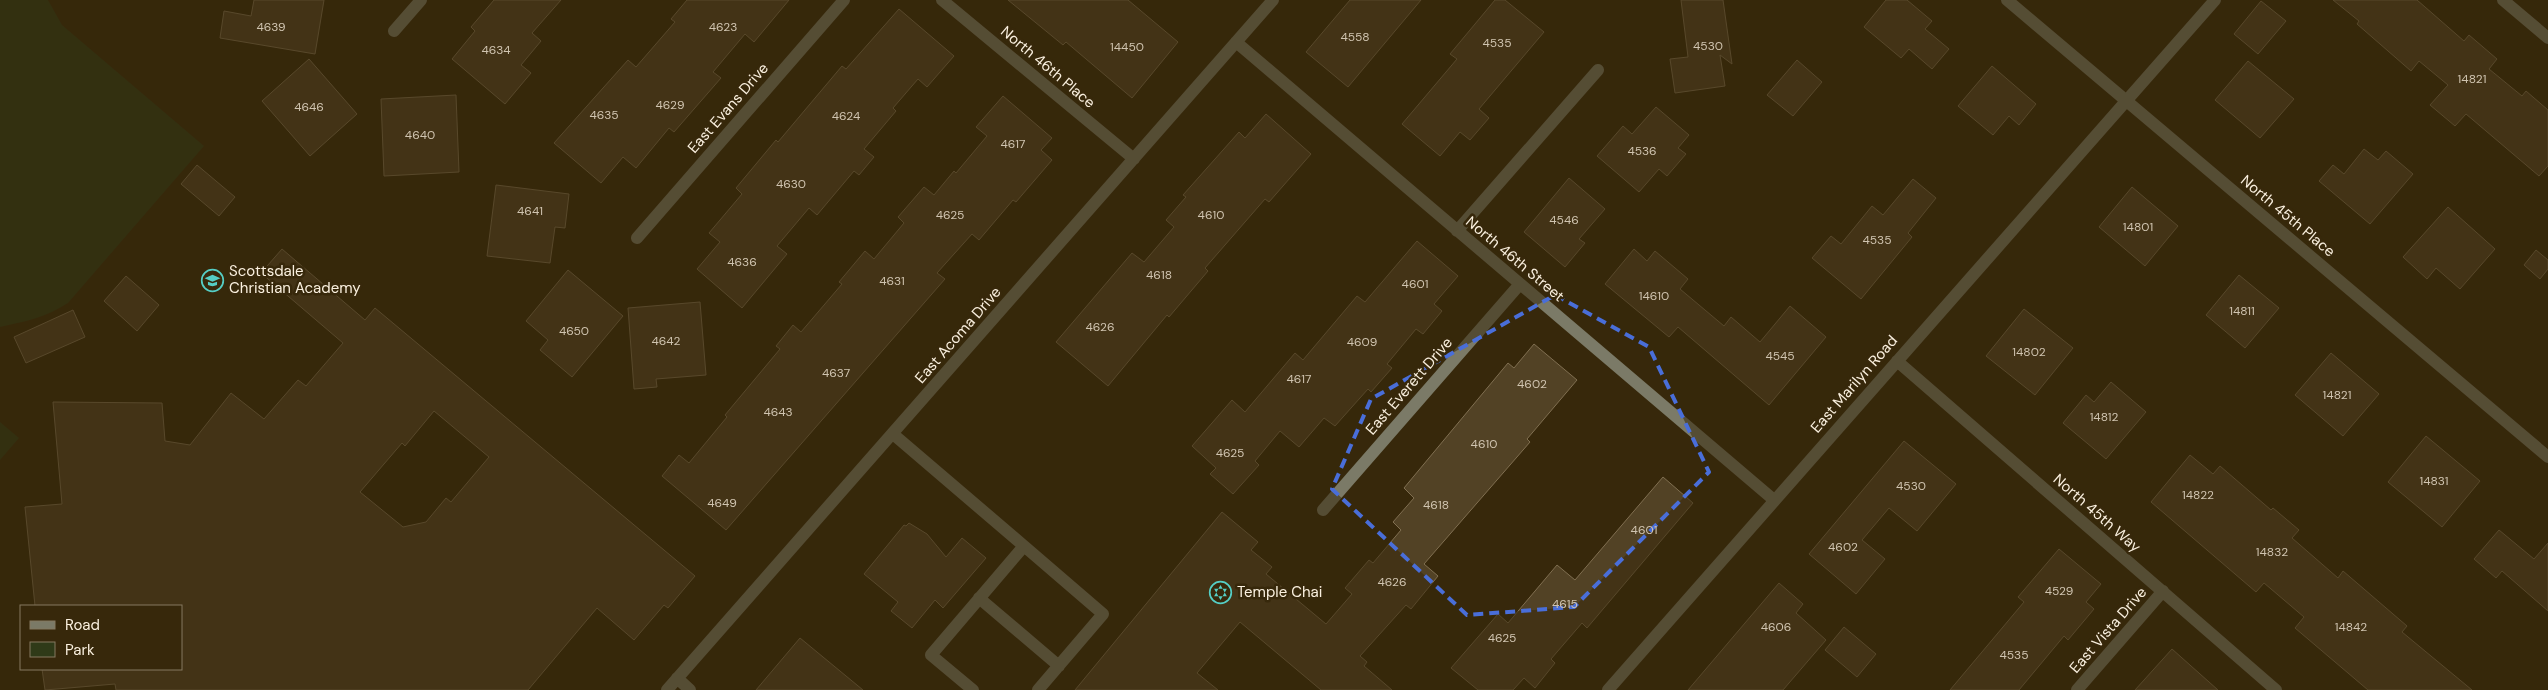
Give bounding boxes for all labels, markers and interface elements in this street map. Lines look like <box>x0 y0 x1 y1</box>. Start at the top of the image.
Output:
house number: 4639 <box>256 19 286 35</box>
house number: 4623 <box>709 19 737 35</box>
street label: North 46th Place <box>997 22 1099 112</box>
house number: 4558 <box>1340 29 1370 45</box>
house number: 4535 <box>1482 35 1512 51</box>
house number: 4530 <box>1693 38 1723 54</box>
house number: 14450 <box>1110 39 1144 55</box>
house number: 4634 <box>481 42 511 58</box>
street label: East Evans Drive <box>683 59 773 157</box>
house number: 14821 <box>2458 71 2486 87</box>
house number: 4629 <box>656 97 684 113</box>
house number: 4646 <box>294 99 324 115</box>
house number: 4635 <box>589 107 619 123</box>
house number: 4624 <box>832 108 860 124</box>
house number: 4640 <box>405 127 435 143</box>
house number: 4617 <box>1001 136 1025 152</box>
house number: 4536 <box>1627 143 1657 159</box>
street label: North 45th Place <box>2237 171 2339 261</box>
house number: 4630 <box>776 176 806 192</box>
house number: 4641 <box>517 203 543 219</box>
house number: 4625 <box>936 207 964 223</box>
house number: 4610 <box>1198 207 1224 223</box>
street label: North 46th Street <box>1462 212 1569 306</box>
house number: 4546 <box>1549 212 1579 228</box>
house number: 14801 <box>2123 219 2153 235</box>
house number: 4535 <box>1862 232 1892 248</box>
house number: 4636 <box>727 254 757 270</box>
place label: Scottsdale Christian Academy <box>229 261 361 298</box>
house number: 4618 <box>1146 267 1172 283</box>
school or university icon: Scottsdale Christian Academy <box>201 268 225 292</box>
house number: 4631 <box>879 273 905 289</box>
house number: 4601 <box>1402 276 1428 292</box>
street label: East Acoma Drive <box>911 282 1005 388</box>
house number: 14610 <box>1639 288 1669 304</box>
house number: 14811 <box>2229 303 2255 319</box>
house number: 4626 <box>1086 319 1114 335</box>
house number: 4650 <box>559 323 589 339</box>
street label: East Marilyn Road <box>1806 331 1902 437</box>
house number: 4642 <box>651 333 681 349</box>
street label: East Everett Drive <box>1361 333 1457 439</box>
house number: 4609 <box>1347 334 1377 350</box>
house number: 14802 <box>2012 344 2046 360</box>
house number: 4545 <box>1765 348 1795 364</box>
house number: 4637 <box>822 365 850 381</box>
house number: 4617 <box>1287 371 1311 387</box>
house number: 4602 <box>1517 376 1547 392</box>
house number: 14821 <box>2323 387 2351 403</box>
house number: 4643 <box>763 404 793 420</box>
house number: 14812 <box>2090 409 2118 425</box>
house number: 4610 <box>1471 436 1497 452</box>
house number: 4625 <box>1216 445 1244 461</box>
street label: North 45th Way <box>2049 469 2146 557</box>
house number: 14831 <box>2420 473 2448 489</box>
house number: 4530 <box>1896 478 1926 494</box>
house number: 14822 <box>2182 487 2214 503</box>
house number: 4649 <box>707 495 737 511</box>
house number: 4618 <box>1423 497 1449 513</box>
house number: 4601 <box>1631 522 1657 538</box>
house number: 4602 <box>1828 539 1858 555</box>
house number: 14832 <box>2256 544 2288 560</box>
house number: 4626 <box>1378 574 1406 590</box>
synagogue icon: Temple Chai <box>1209 580 1233 604</box>
place label: Temple Chai <box>1237 582 1322 602</box>
house number: 4529 <box>2045 583 2073 599</box>
street label: East Vista Drive <box>2065 583 2151 677</box>
house number: 4615 <box>1552 596 1578 612</box>
legend <box>20 605 182 670</box>
text: Road <box>65 615 100 635</box>
house number: 4606 <box>1761 619 1791 635</box>
house number: 14842 <box>2335 619 2367 635</box>
house number: 4625 <box>1488 630 1516 646</box>
text: Park <box>65 640 95 660</box>
house number: 4535 <box>1999 647 2029 663</box>

